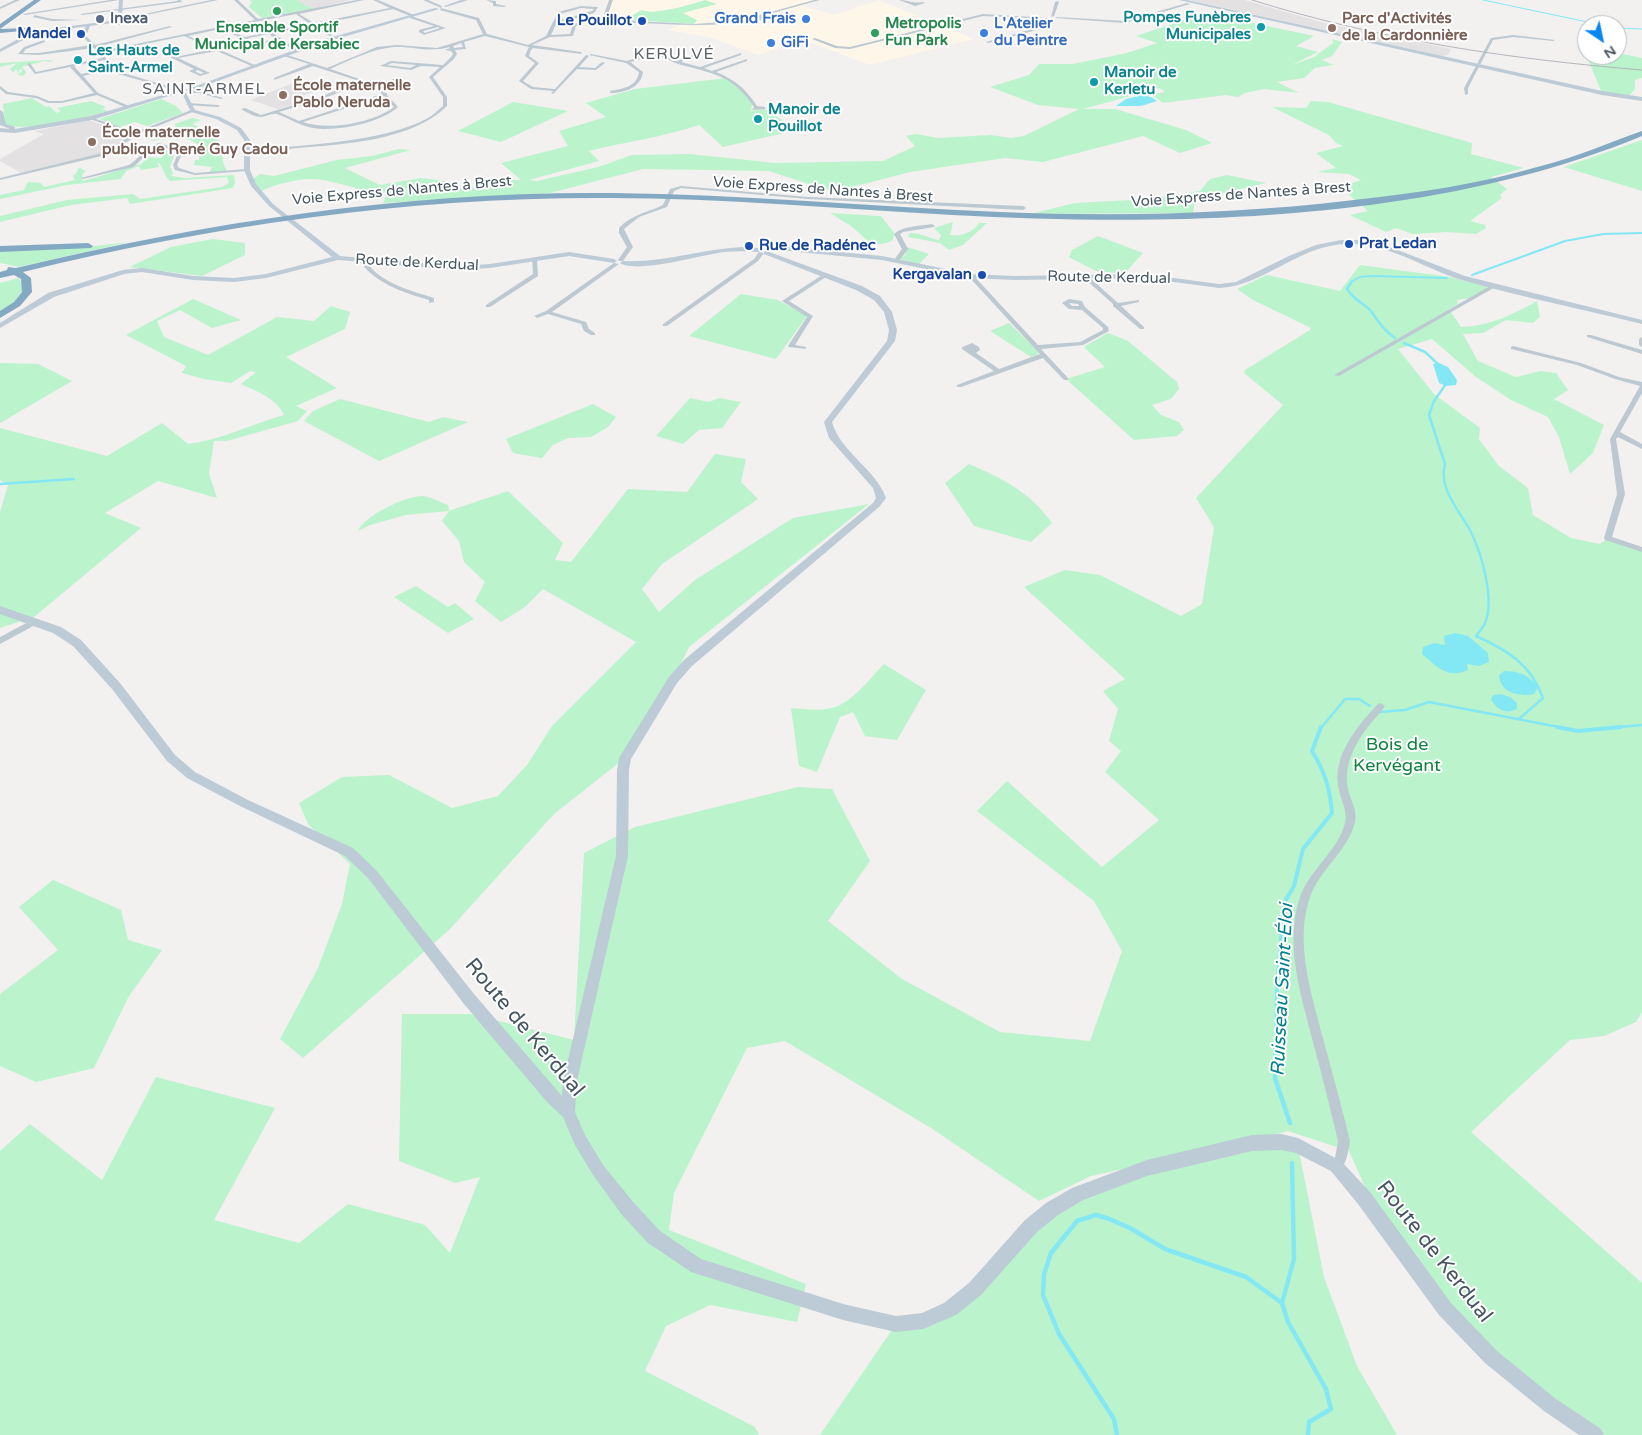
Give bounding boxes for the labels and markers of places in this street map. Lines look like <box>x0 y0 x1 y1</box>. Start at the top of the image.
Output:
marker: Ensemble Sportif Municipal de Kersabiec <box>271 5 283 17</box>
place label: Pompes Funèbres Municipales <box>1123 9 1251 44</box>
place label: Inexa <box>110 10 148 28</box>
place label: Grand Frais <box>714 10 796 28</box>
place label: Parc d'Activités de la Cardonnière <box>1342 10 1467 45</box>
place label: Le Pouillot <box>557 12 632 30</box>
marker: Inexa <box>94 13 106 25</box>
marker: Grand Frais <box>800 13 812 25</box>
marker: Le Pouillot <box>636 15 648 27</box>
place label: Metropolis Fun Park <box>885 15 961 50</box>
place label: L'Atelier du Peintre <box>994 15 1067 50</box>
place label: Ensemble Sportif Municipal de Kersabiec <box>194 19 360 54</box>
marker: Pompes Funèbres Municipales <box>1255 21 1267 33</box>
marker: Parc d'Activités de la Cardonnière <box>1326 22 1338 34</box>
place label: Mandel <box>17 25 71 43</box>
marker: Metropolis Fun Park <box>869 27 881 39</box>
marker: L'Atelier du Peintre <box>978 27 990 39</box>
marker: Mandel <box>75 28 87 40</box>
place label: GiFi <box>781 34 809 52</box>
marker: GiFi <box>765 37 777 49</box>
place label: Les Hauts de Saint-Armel <box>88 42 180 77</box>
marker: Les Hauts de Saint-Armel <box>72 54 84 66</box>
place label: Manoir de Kerletu <box>1104 64 1177 99</box>
marker: Manoir de Kerletu <box>1088 76 1100 88</box>
place label: École maternelle Pablo Neruda <box>293 77 411 112</box>
marker: École maternelle Pablo Neruda <box>277 89 289 101</box>
place label: Manoir de Pouillot <box>768 101 841 136</box>
marker: Manoir de Pouillot <box>752 113 764 125</box>
place label: École maternelle publique René Guy Cadou <box>102 124 288 159</box>
marker: École maternelle publique René Guy Cadou <box>86 136 98 148</box>
place label: Prat Ledan <box>1359 235 1437 253</box>
place label: Rue de Radénec <box>759 237 876 255</box>
marker: Prat Ledan <box>1343 238 1355 250</box>
marker: Rue de Radénec <box>743 240 755 252</box>
place label: Kergavalan <box>893 266 972 284</box>
marker: Kergavalan <box>976 269 988 281</box>

